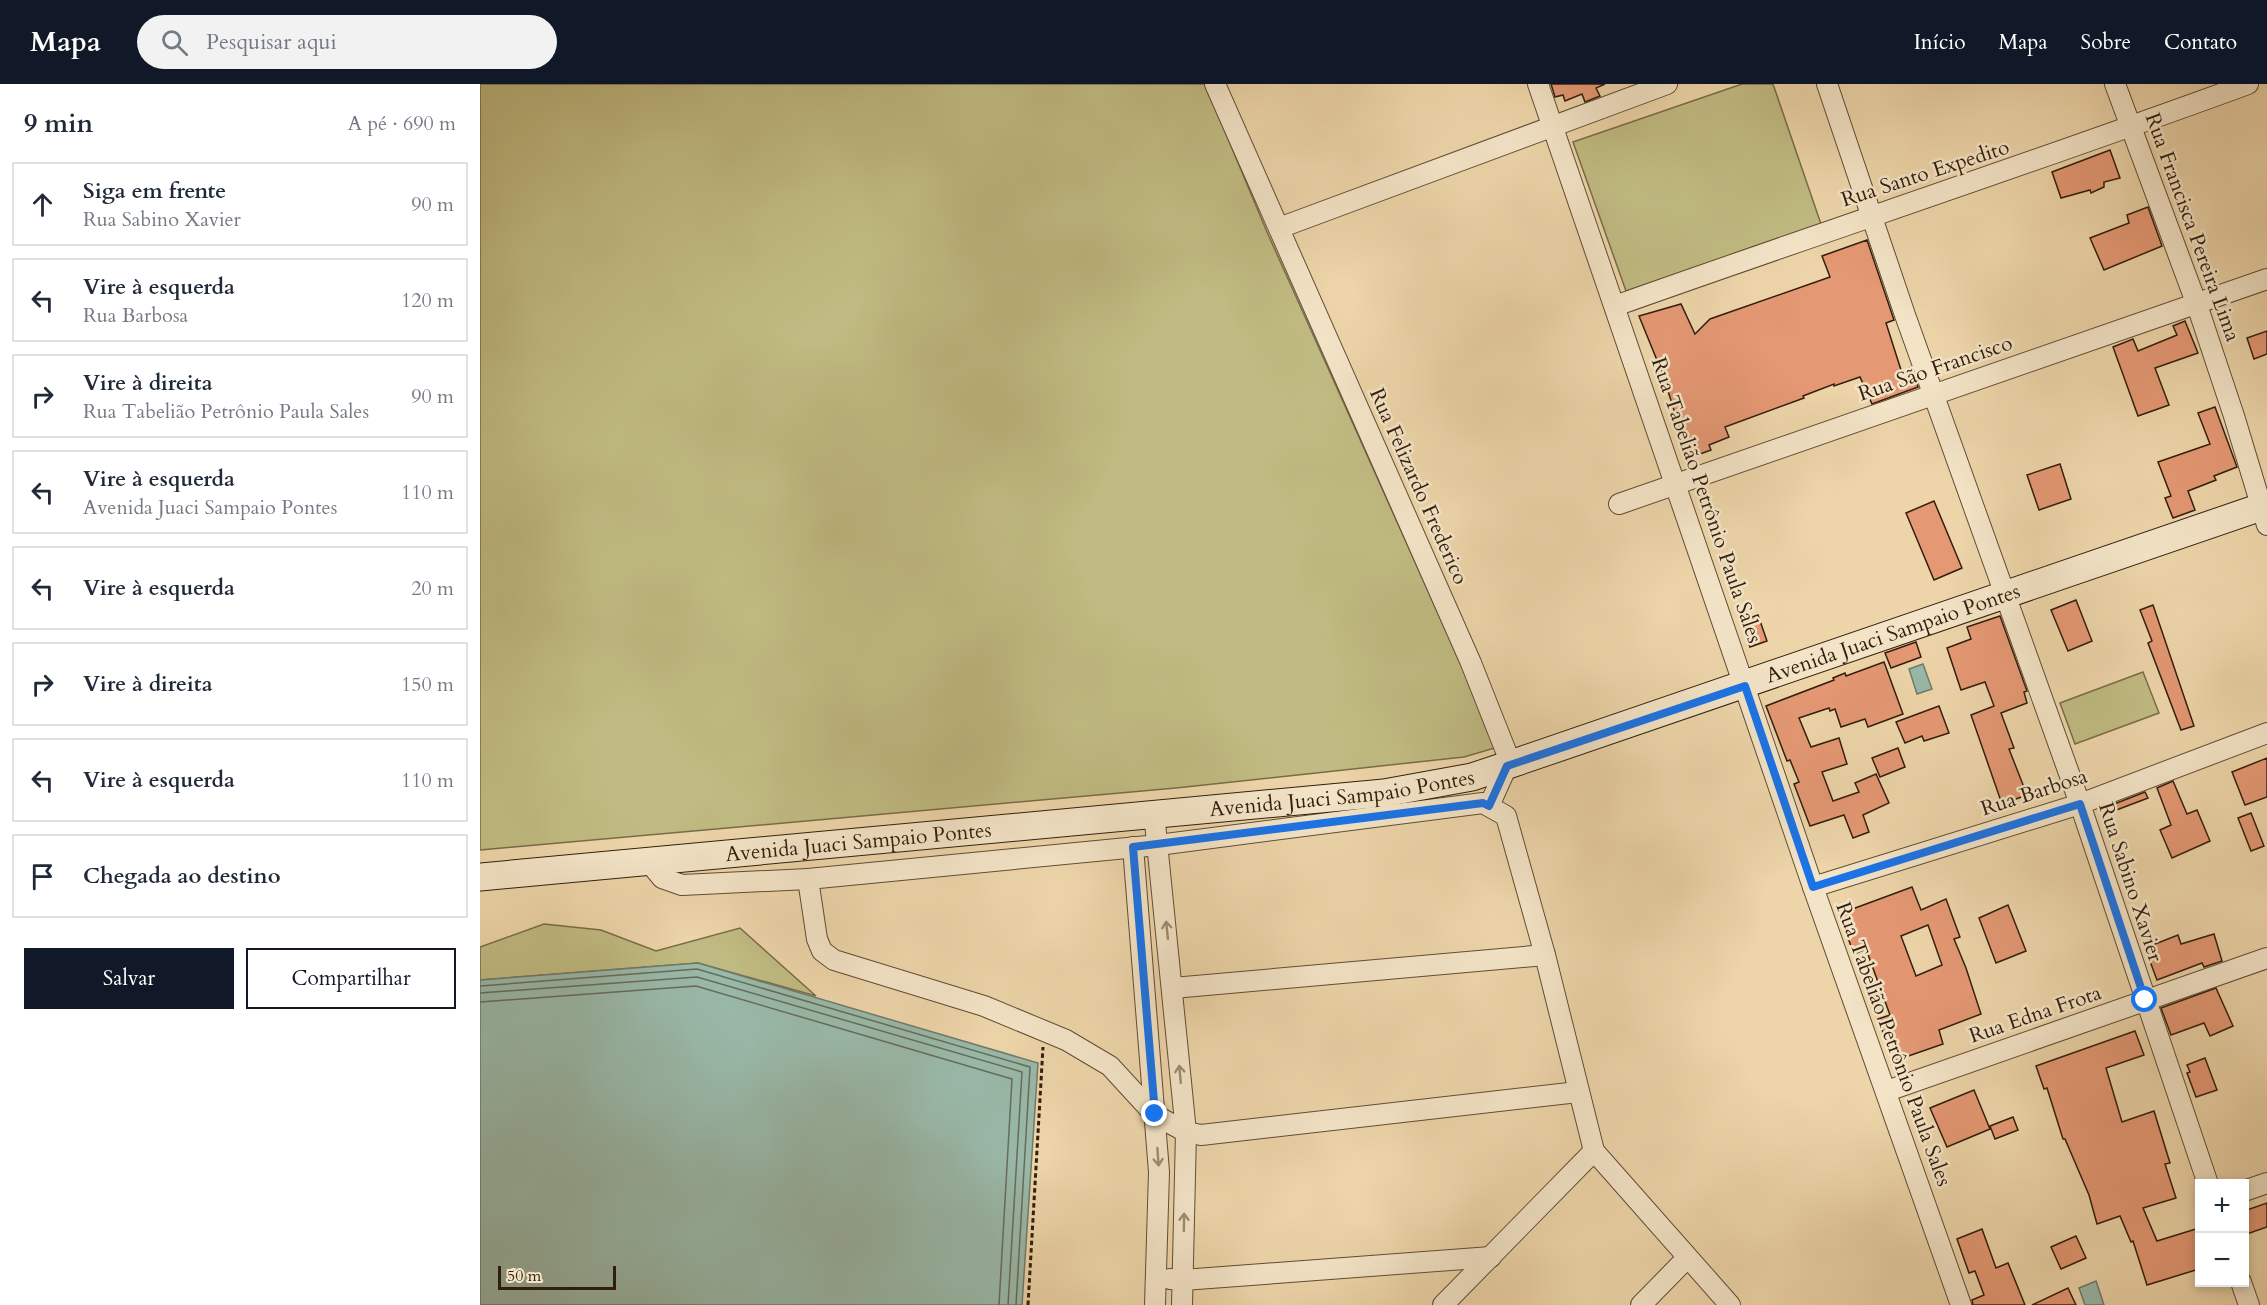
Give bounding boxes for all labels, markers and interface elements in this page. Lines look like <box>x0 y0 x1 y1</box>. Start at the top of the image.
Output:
search box <box>137 15 557 69</box>
text: Mapa <box>30 23 101 61</box>
icon: search <box>158 26 191 59</box>
text: Pesquisar aqui <box>206 27 337 57</box>
text: Início <box>1914 28 1966 57</box>
text: Mapa <box>1999 28 2048 57</box>
text: Sobre <box>2081 28 2131 57</box>
text: Contato <box>2164 28 2237 57</box>
text: 9 min <box>24 106 93 141</box>
street label: Rua Francisca Pereira Lima <box>2138 109 2247 345</box>
text: A pé · 690 m <box>348 110 456 137</box>
street label: Rua Santo Expedito <box>1837 133 2013 214</box>
text: Siga em frente <box>83 176 226 206</box>
icon: ahead <box>26 188 59 221</box>
text: 90 m <box>411 191 454 218</box>
text: Rua Sabino Xavier <box>83 206 241 233</box>
text: Vire à esquerda <box>83 272 235 302</box>
icon: left <box>26 284 59 317</box>
text: 120 m <box>401 287 454 314</box>
text: Rua Barbosa <box>83 302 188 329</box>
street label: Rua São Francisco <box>1854 328 2016 408</box>
street label: Rua Tabelião Petrônio Paula Sales <box>1644 353 1769 647</box>
text: Vire à direita <box>83 368 213 398</box>
icon: right <box>26 380 59 413</box>
text: 90 m <box>411 383 454 410</box>
street label: Rua Felizardo Frederico <box>1362 383 1475 589</box>
text: Rua Tabelião Petrônio Paula Sales <box>83 398 369 425</box>
text: Vire à esquerda <box>83 464 235 494</box>
icon: left <box>26 476 59 509</box>
text: 110 m <box>401 479 454 506</box>
text: Avenida Juaci Sampaio Pontes <box>83 494 337 521</box>
icon: left <box>26 572 59 605</box>
text: Vire à esquerda <box>83 573 235 603</box>
text: 20 m <box>411 575 454 602</box>
street label: Avenida Juaci Sampaio Pontes <box>1762 577 2024 691</box>
icon: right <box>26 668 59 701</box>
text: Vire à direita <box>83 669 213 699</box>
text: 150 m <box>401 671 454 698</box>
street label: Rua Barbosa <box>1977 762 2091 823</box>
street label: Avenida Juaci Sampaio Pontes <box>1208 763 1477 824</box>
icon: left <box>26 764 59 797</box>
text: Vire à esquerda <box>83 765 235 795</box>
text: 110 m <box>401 767 454 794</box>
street label: Rua Sabino Xavier <box>2091 799 2170 966</box>
street label: Avenida Juaci Sampaio Pontes <box>724 816 993 869</box>
icon: arrive <box>26 860 59 893</box>
text: Chegada ao destino <box>83 861 281 891</box>
street label: Rua Tabelião Petrônio Paula Sales <box>1829 898 1959 1190</box>
one-way arrow <box>1161 921 1172 941</box>
button: Salvar <box>24 948 234 1009</box>
button: Compartilhar <box>246 948 456 1009</box>
street label: Rua Edna Frota <box>1965 978 2105 1051</box>
route start <box>2131 986 2157 1012</box>
one-way arrow <box>1174 1064 1185 1084</box>
route end <box>1141 1100 1167 1126</box>
one-way arrow <box>1152 1146 1163 1166</box>
map controls <box>2195 1179 2249 1287</box>
button: + <box>2195 1179 2249 1233</box>
one-way arrow <box>1178 1212 1190 1232</box>
button: − <box>2195 1233 2249 1287</box>
scale bar <box>498 1263 616 1290</box>
text: 50 m <box>507 1265 541 1287</box>

